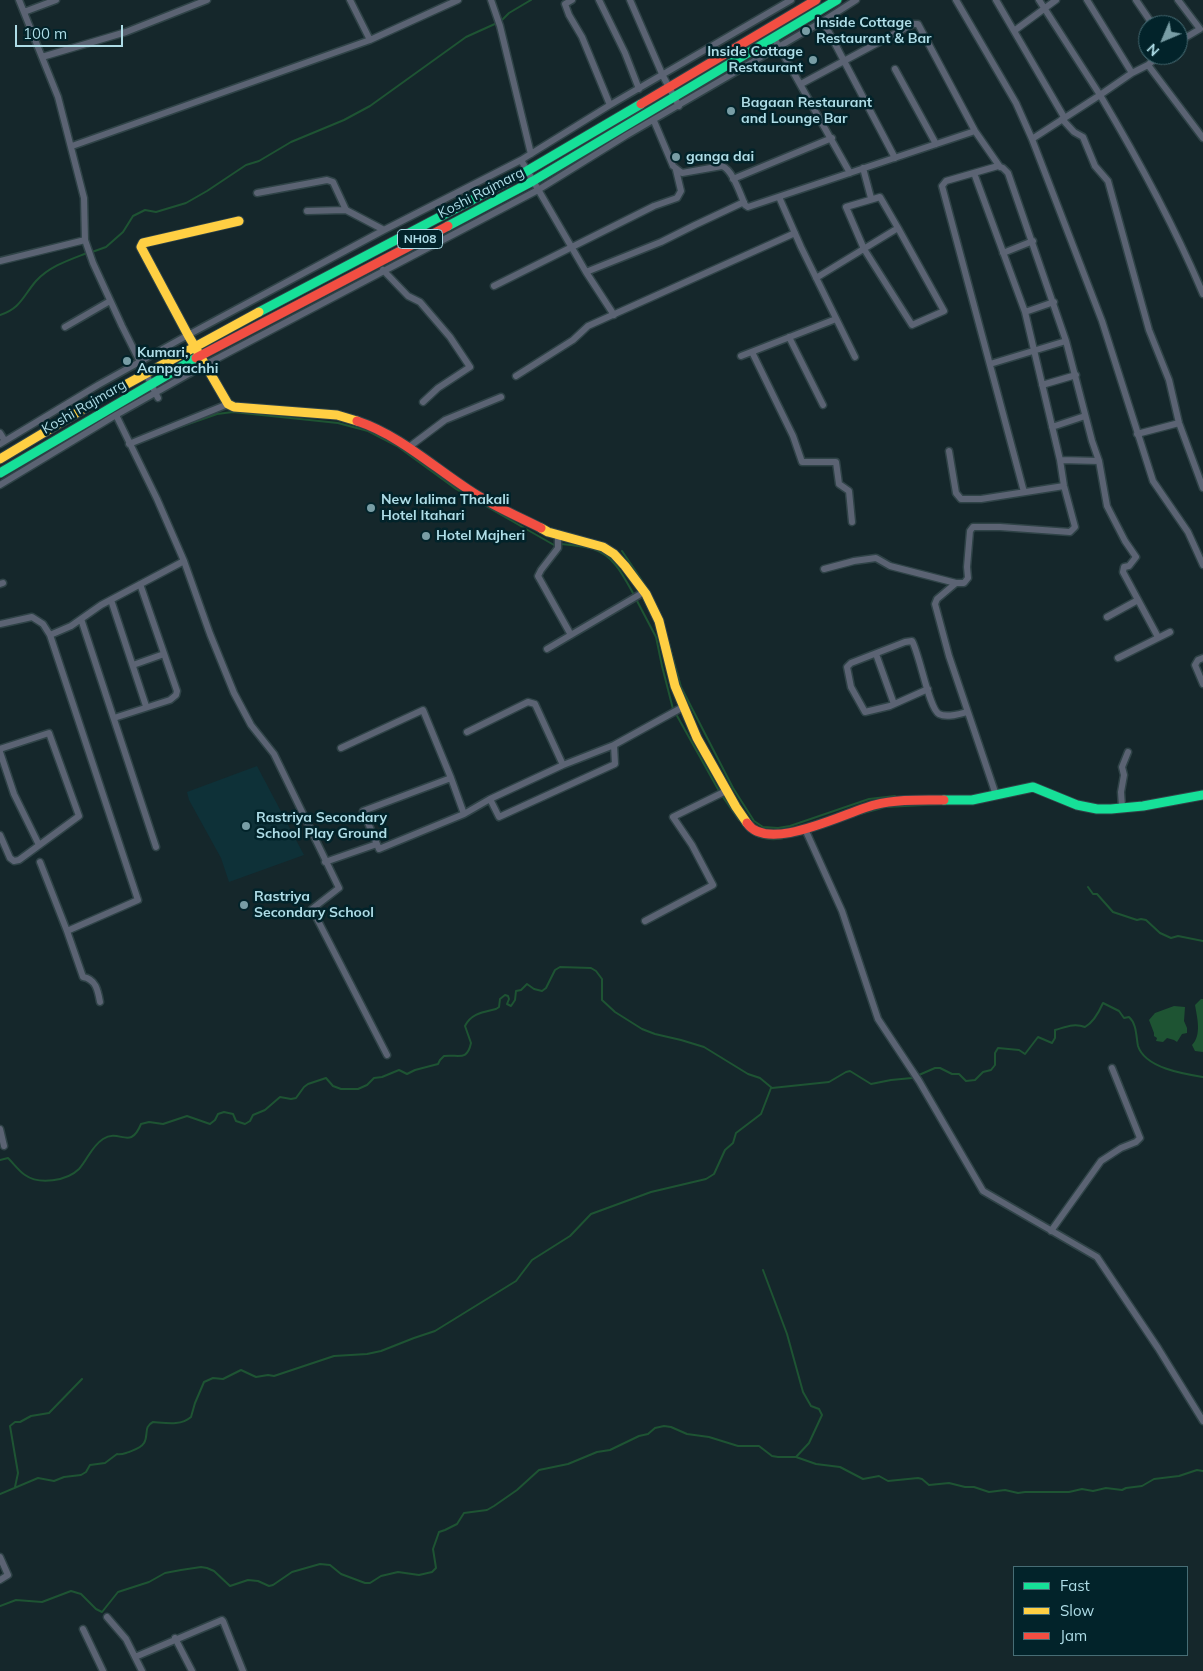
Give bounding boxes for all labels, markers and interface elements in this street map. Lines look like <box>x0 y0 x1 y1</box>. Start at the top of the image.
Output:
scale bar <box>18 15 125 47</box>
place label: Inside Cottage Restaurant & Bar <box>816 15 932 48</box>
north arrow <box>1138 15 1188 65</box>
text: 100 m <box>23 24 67 43</box>
marker: Inside Cottage Restaurant & Bar <box>800 25 812 37</box>
text: N <box>1143 40 1163 60</box>
place label: Inside Cottage Restaurant <box>707 44 803 76</box>
marker: Inside Cottage Restaurant <box>807 54 819 66</box>
place label: Bagaan Restaurant and Lounge Bar <box>741 95 872 128</box>
marker: Bagaan Restaurant and Lounge Bar <box>725 105 737 117</box>
place label: ganga dai <box>686 149 754 165</box>
marker: ganga dai <box>670 151 682 163</box>
street label: Koshi Rajmarg <box>435 164 527 222</box>
road number: NH08 <box>398 230 442 248</box>
place label: Kumari, Aanpgachhi <box>137 345 218 378</box>
marker: Kumari, Aanpgachhi <box>121 355 133 367</box>
street label: Koshi Rajmarg <box>39 376 129 438</box>
place label: New lalima Thakali Hotel Itahari <box>381 492 510 524</box>
marker: New lalima Thakali Hotel Itahari <box>365 502 377 514</box>
place label: Hotel Majheri <box>436 528 525 544</box>
marker: Hotel Majheri <box>420 530 432 542</box>
place label: Rastriya Secondary School Play Ground <box>256 810 387 842</box>
marker: Rastriya Secondary School Play Ground <box>240 820 252 832</box>
place label: Rastriya Secondary School <box>254 889 374 922</box>
marker: Rastriya Secondary School <box>238 899 250 911</box>
legend <box>1013 1566 1188 1656</box>
text: Fast <box>1060 1576 1090 1595</box>
text: Slow <box>1060 1601 1094 1620</box>
text: Jam <box>1060 1626 1087 1645</box>

